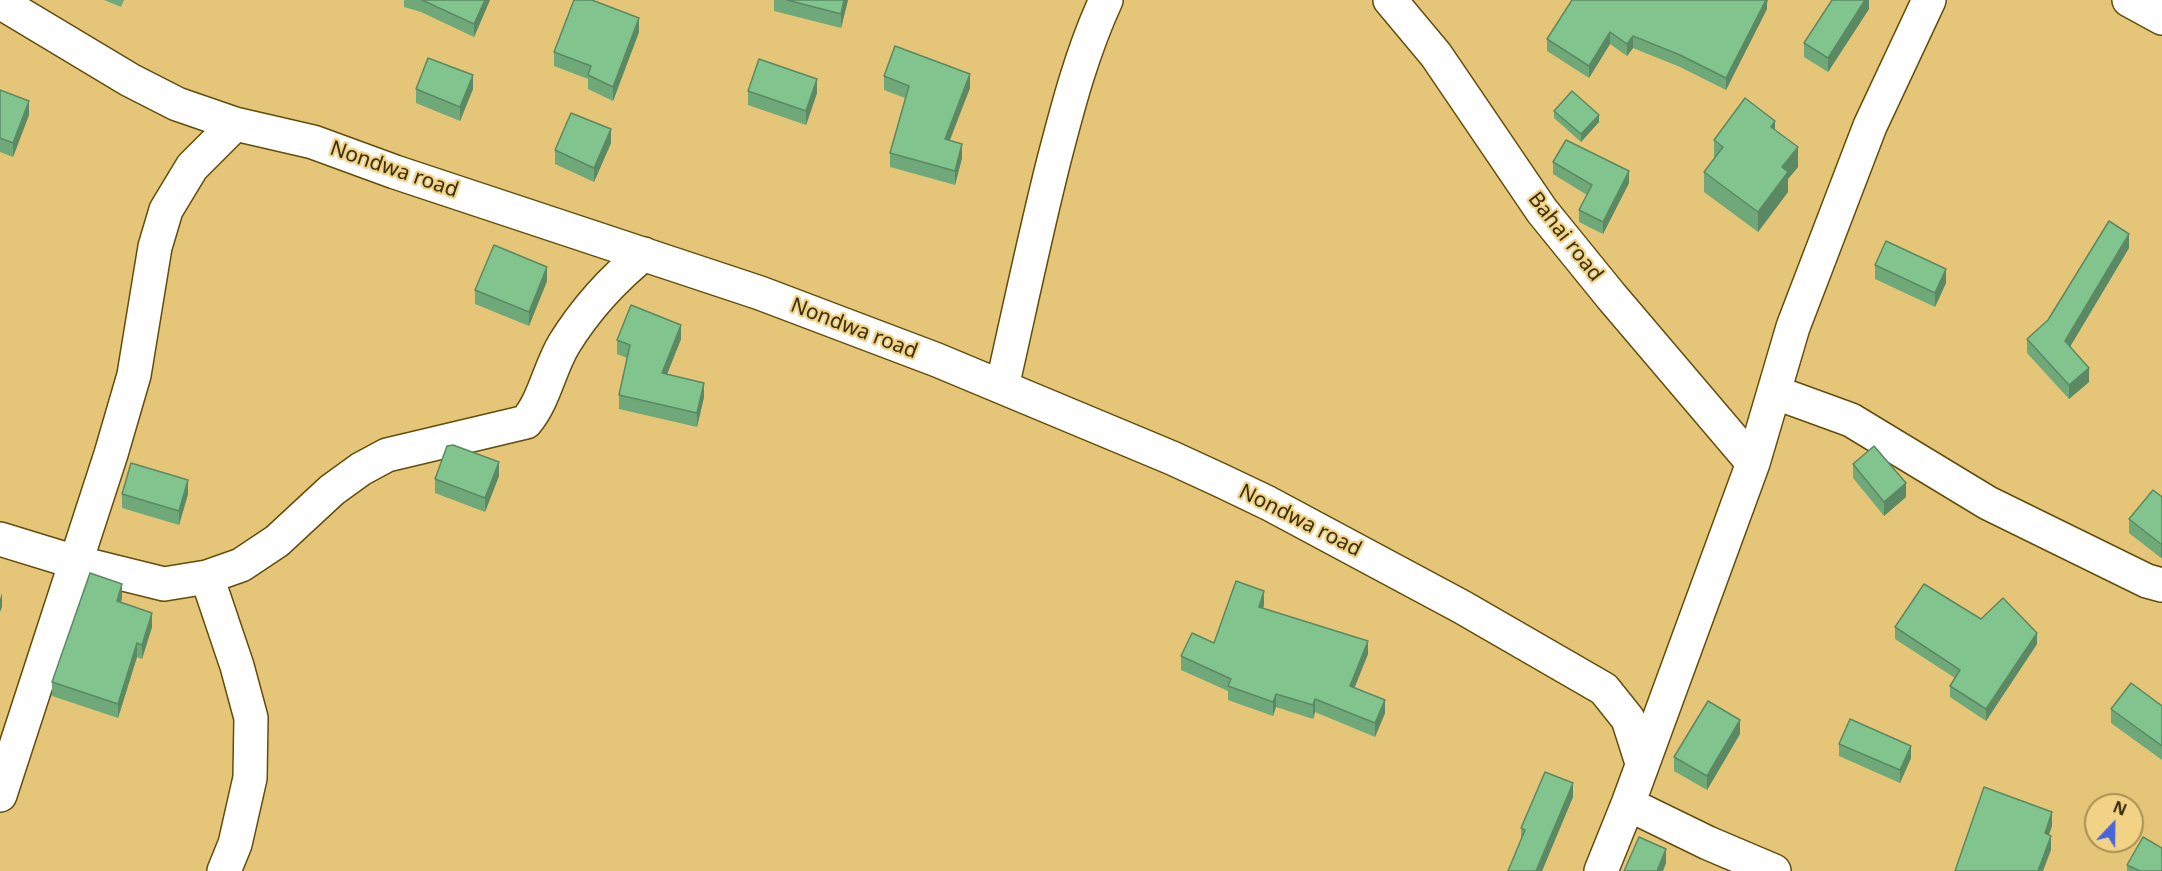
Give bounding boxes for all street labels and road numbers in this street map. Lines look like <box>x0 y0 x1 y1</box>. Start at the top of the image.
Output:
street label: Nondwa road <box>327 136 461 204</box>
street label: Bahai road <box>1522 187 1608 287</box>
street label: Nondwa road <box>787 293 921 365</box>
street label: Nondwa road <box>1235 479 1365 563</box>

